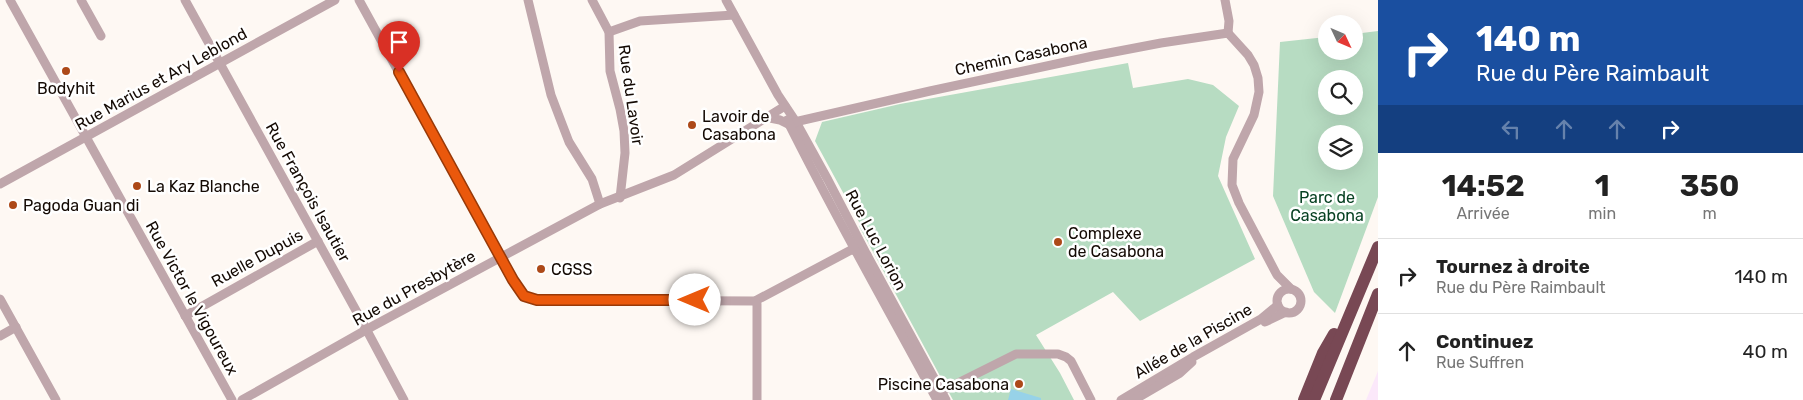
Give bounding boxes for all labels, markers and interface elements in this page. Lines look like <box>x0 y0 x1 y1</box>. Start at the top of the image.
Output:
north arrow <box>1318 15 1362 60</box>
map controls <box>1318 15 1363 170</box>
text: 140 m <box>1476 18 1581 60</box>
icon: right <box>1393 20 1458 85</box>
pin <box>378 21 420 72</box>
street label: Rue Marius et Ary Leblond <box>72 24 250 134</box>
icon: arrive <box>385 28 413 56</box>
street label: Chemin Casabona <box>953 33 1089 79</box>
street label: Rue du Lavoir <box>615 43 647 147</box>
text: Rue du Père Raimbault <box>1476 60 1709 87</box>
marker: Bodyhit <box>60 65 72 77</box>
button: search <box>1318 70 1363 115</box>
place label: Bodyhit <box>37 79 95 98</box>
place label: Lavoir de Casabona <box>702 107 776 144</box>
icon: left <box>1497 115 1525 143</box>
icon: ahead <box>1550 115 1578 143</box>
icon: ahead <box>1603 115 1631 143</box>
icon: right <box>1656 115 1684 143</box>
street label: Rue François Isautier <box>262 119 354 265</box>
marker: Lavoir de Casabona <box>686 119 698 131</box>
button: layers <box>1318 125 1363 170</box>
text: 14:52 <box>1442 168 1525 204</box>
text: 1 <box>1595 168 1610 204</box>
text: 350 <box>1680 168 1739 204</box>
place label: La Kaz Blanche <box>147 177 260 196</box>
marker: La Kaz Blanche <box>131 180 143 192</box>
street label: Rue Luc Lorion <box>842 187 910 293</box>
park label: Parc de Casabona <box>1290 188 1364 225</box>
place label: Pagoda Guan di <box>23 196 139 215</box>
marker: Pagoda Guan di <box>7 199 19 211</box>
text: Arrivée <box>1457 204 1510 223</box>
text: min <box>1588 204 1616 223</box>
text: m <box>1702 204 1717 223</box>
street label: Rue Victor le Vigoureux <box>142 218 242 379</box>
place label: Complexe de Casabona <box>1068 224 1164 261</box>
street label: Ruelle Dupuis <box>208 225 306 291</box>
marker: Complexe de Casabona <box>1052 236 1064 248</box>
street label: Rue du Presbytère <box>349 246 479 330</box>
text: Tournez à droite <box>1436 255 1590 278</box>
place label: CGSS <box>551 260 593 279</box>
icon: right <box>1393 262 1421 290</box>
marker: CGSS <box>535 263 547 275</box>
text: 140 m <box>1734 265 1788 288</box>
position arrow <box>668 273 720 325</box>
text: Rue du Père Raimbault <box>1436 278 1606 297</box>
street label: Allée de la Piscine <box>1131 299 1255 382</box>
text: Continuez <box>1436 330 1534 353</box>
icon: ahead <box>1393 337 1421 365</box>
text: 40 m <box>1743 340 1788 363</box>
text: Rue Suffren <box>1436 353 1524 372</box>
place label: Piscine Casabona <box>878 375 1009 394</box>
marker: Piscine Casabona <box>1013 378 1025 390</box>

